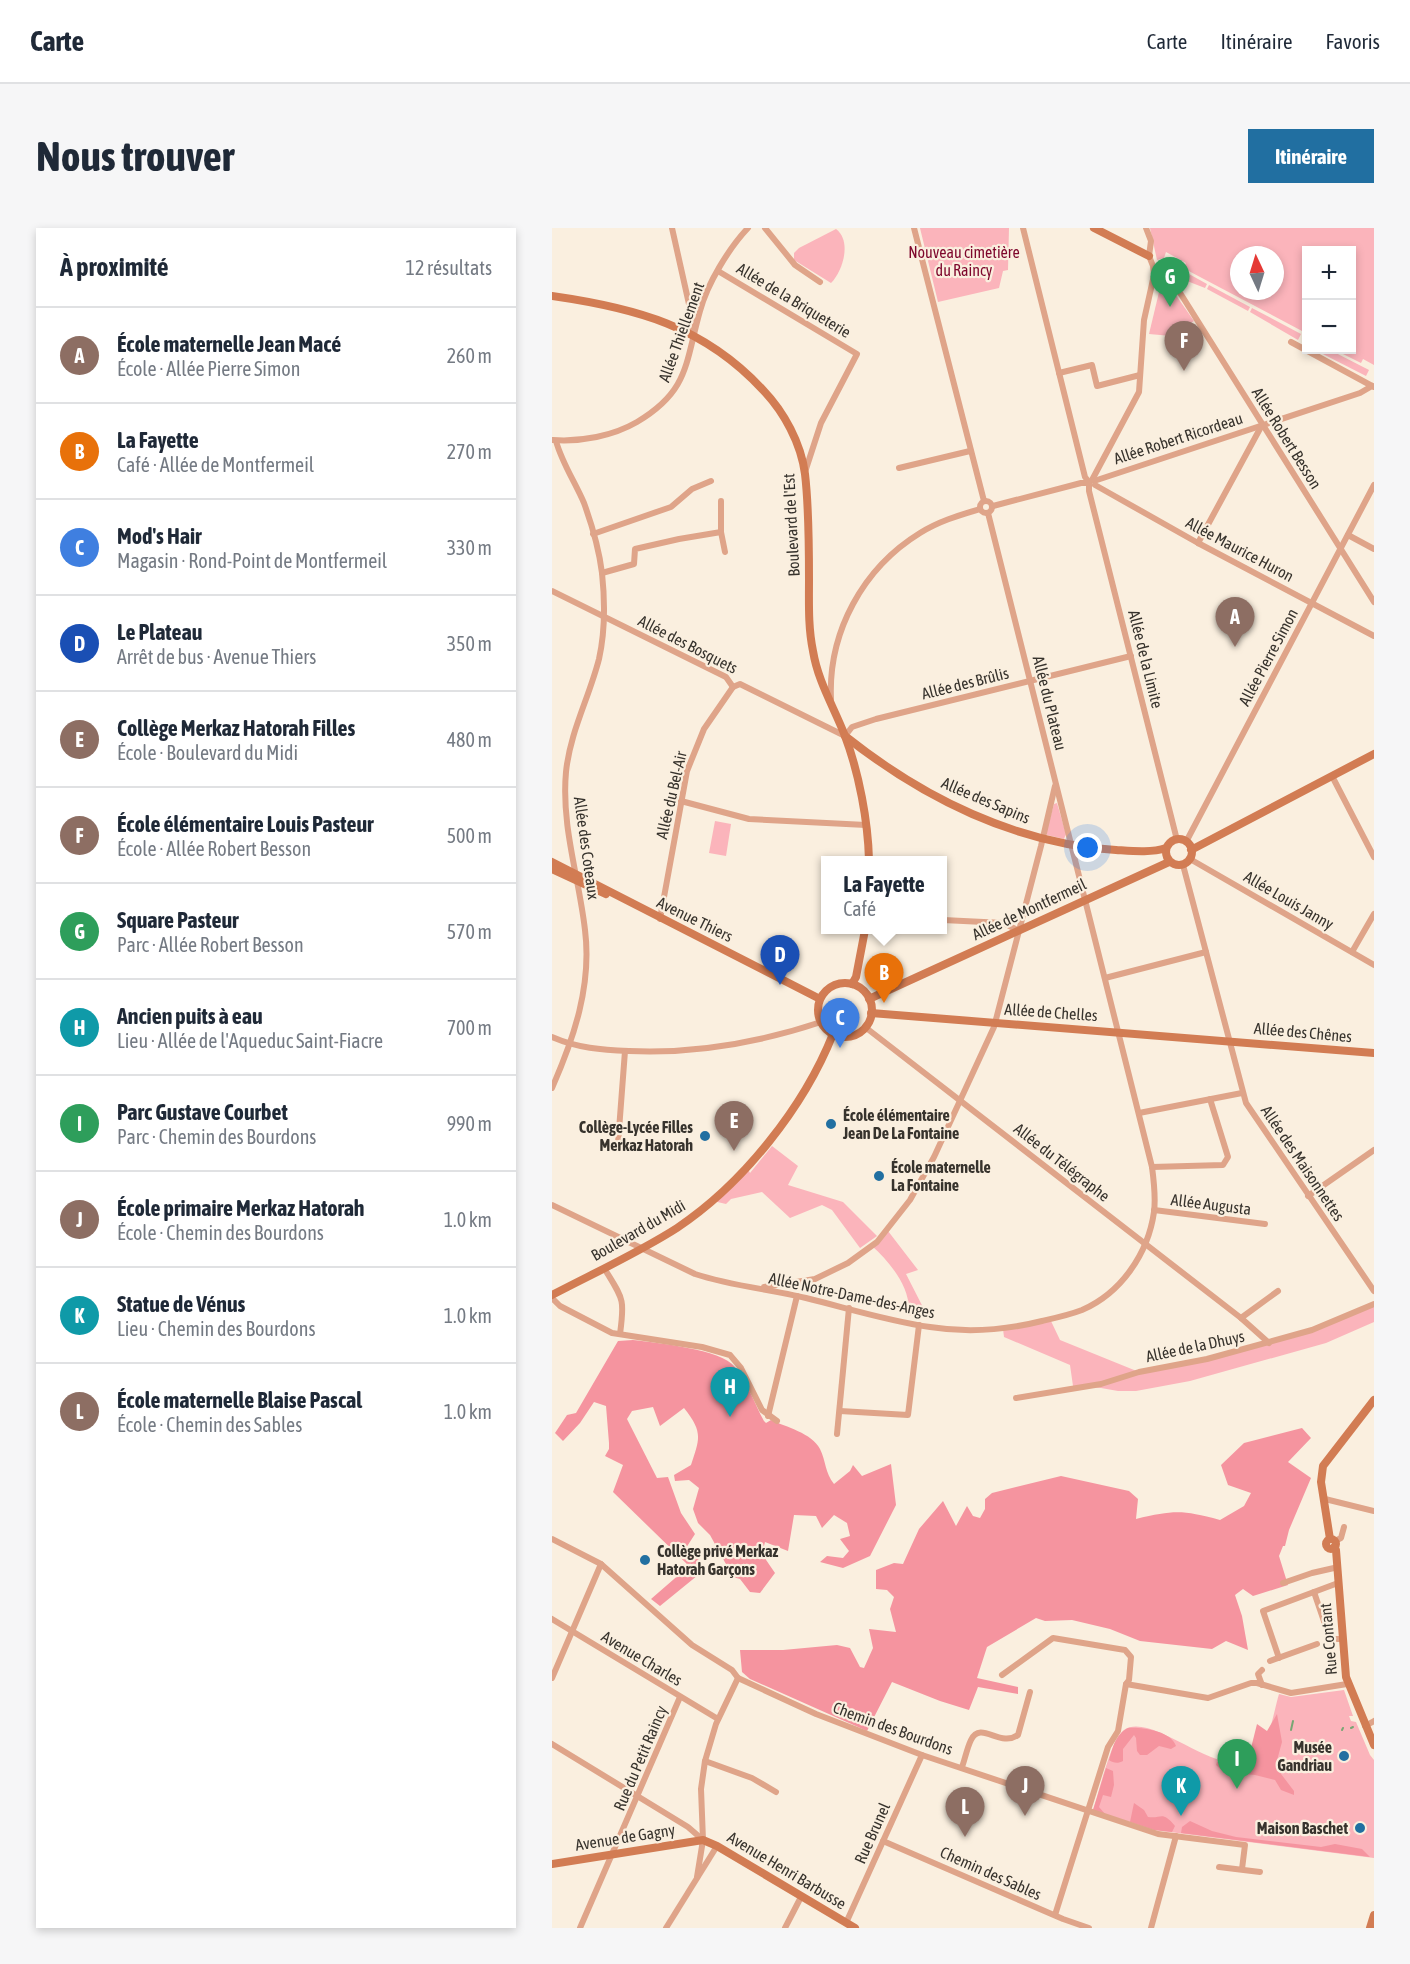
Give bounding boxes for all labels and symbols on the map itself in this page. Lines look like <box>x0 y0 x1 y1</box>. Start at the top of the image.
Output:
park label: Nouveau cimetière du Raincy <box>908 243 1020 280</box>
north arrow <box>1230 246 1284 300</box>
pin: G <box>1150 257 1190 307</box>
street label: Allée de la Briqueterie <box>733 259 854 342</box>
street label: Allée Thiellement <box>655 279 708 384</box>
pin: F <box>1164 322 1204 371</box>
street label: Allée Robert Besson <box>1249 384 1325 492</box>
street label: Allée Robert Ricordeau <box>1111 409 1245 467</box>
street label: Boulevard de l'Est <box>779 473 803 577</box>
street label: Allée Maurice Huron <box>1183 513 1297 585</box>
pin: A <box>1216 598 1254 647</box>
street label: Allée Pierre Simon <box>1234 605 1302 709</box>
street label: Allée de la Limite <box>1125 608 1167 710</box>
street label: Allée des Bosquets <box>635 611 741 678</box>
street label: Allée du Plateau <box>1030 654 1070 752</box>
street label: Allée des Brûlis <box>920 663 1011 703</box>
street label: Allée du Bel-Air <box>652 749 690 841</box>
street label: Allée des Sapins <box>939 773 1033 828</box>
street label: Allée des Coteaux <box>571 795 603 901</box>
your location <box>1073 833 1102 862</box>
street label: Allée Louis Janny <box>1241 867 1337 934</box>
street label: Allée de Montfermeil <box>969 874 1089 943</box>
street label: Avenue Thiers <box>654 893 736 945</box>
pin: D <box>760 936 800 985</box>
pin: B <box>864 954 904 1003</box>
pin: C <box>820 998 860 1048</box>
street label: Allée de Chelles <box>1004 1000 1099 1024</box>
street label: Allée des Chênes <box>1253 1019 1353 1045</box>
pin: E <box>714 1102 753 1151</box>
street label: Allée des Maisonnettes <box>1258 1102 1348 1224</box>
place label: École élémentaire Jean De La Fontaine <box>842 1106 959 1142</box>
marker: École élémentaire Jean De La Fontaine <box>824 1117 838 1131</box>
place label: Collège-Lycée Filles Merkaz Hatorah <box>579 1118 693 1154</box>
street label: Allée du Télégraphe <box>1010 1119 1113 1206</box>
marker: Collège-Lycée Filles Merkaz Hatorah <box>698 1129 712 1143</box>
place label: École maternelle La Fontaine <box>891 1158 991 1194</box>
marker: École maternelle La Fontaine <box>872 1169 886 1183</box>
street label: Allée Augusta <box>1170 1190 1252 1219</box>
street label: Boulevard du Midi <box>588 1196 688 1264</box>
street label: Allée Notre-Dame-des-Anges <box>767 1269 937 1322</box>
street label: Allée de la Dhuys <box>1144 1327 1247 1366</box>
pin: H <box>710 1368 750 1417</box>
place label: Collège privé Merkaz Hatorah Garçons <box>657 1542 778 1578</box>
marker: Collège privé Merkaz Hatorah Garçons <box>638 1553 652 1567</box>
street label: Rue Contant <box>1316 1602 1340 1676</box>
street label: Avenue Charles <box>599 1627 686 1689</box>
street label: Chemin des Bourdons <box>831 1698 956 1758</box>
street label: Rue du Petit Raincy <box>610 1703 671 1814</box>
place label: Musée Gandriau <box>1277 1738 1332 1774</box>
pin: I <box>1218 1740 1256 1789</box>
marker: Musée Gandriau <box>1337 1749 1351 1763</box>
pin: J <box>1006 1766 1044 1816</box>
pin: K <box>1162 1766 1200 1816</box>
pin: L <box>946 1788 984 1837</box>
street label: Rue Brunel <box>851 1799 894 1866</box>
place label: Maison Baschet <box>1257 1819 1348 1837</box>
street label: Avenue de Gagny <box>574 1820 677 1855</box>
marker: Maison Baschet <box>1353 1821 1367 1835</box>
street label: Avenue Henri Barbusse <box>724 1828 850 1912</box>
street label: Chemin des Sables <box>938 1843 1045 1903</box>

